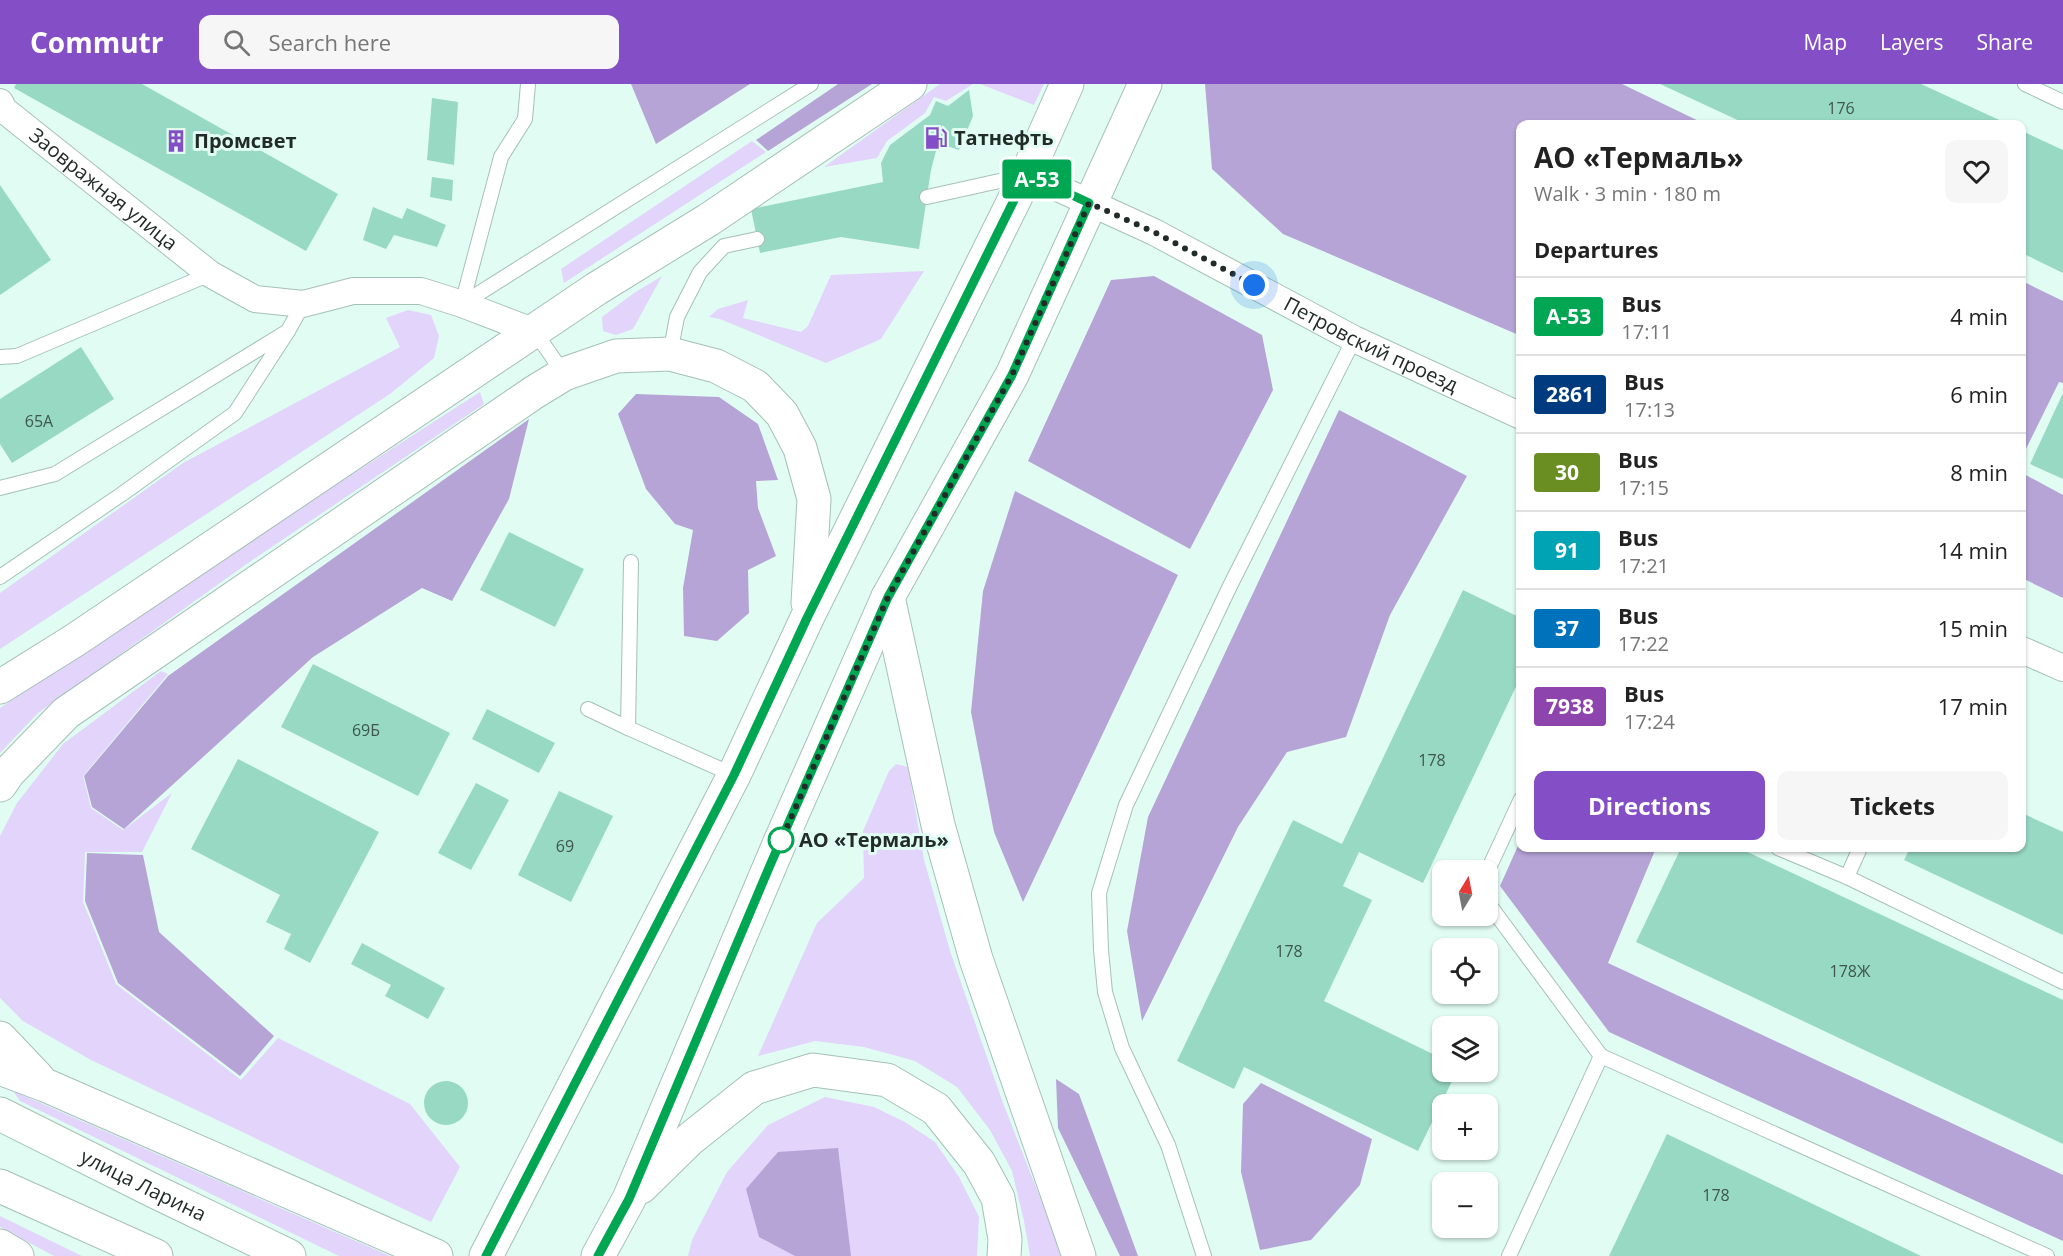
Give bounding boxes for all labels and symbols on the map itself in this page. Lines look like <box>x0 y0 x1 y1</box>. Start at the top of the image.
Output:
house number: 176 <box>1827 97 1855 119</box>
street label: Заовражная улица <box>24 121 183 256</box>
place label: Татнефть <box>954 124 1053 151</box>
fuel station icon: Татнефть <box>923 125 949 151</box>
place label: Промсвет <box>194 127 297 154</box>
building icon: Промсвет <box>163 128 189 154</box>
line badge: А-53 <box>995 160 1079 199</box>
your location <box>1239 270 1269 300</box>
street label: Петровский проезд <box>1279 290 1463 398</box>
house number: 65А <box>25 410 54 432</box>
house number: 69Б <box>352 719 380 741</box>
house number: 178 <box>1418 749 1446 771</box>
place label: АО «Термаль» <box>799 826 949 853</box>
marker: АО «Термаль» <box>768 827 794 853</box>
house number: 69 <box>556 835 574 857</box>
north arrow <box>1432 860 1498 926</box>
house number: 178 <box>1275 940 1303 962</box>
house number: 178Ж <box>1830 960 1871 982</box>
street label: улица Ларина <box>76 1142 211 1227</box>
house number: 178 <box>1702 1184 1730 1206</box>

